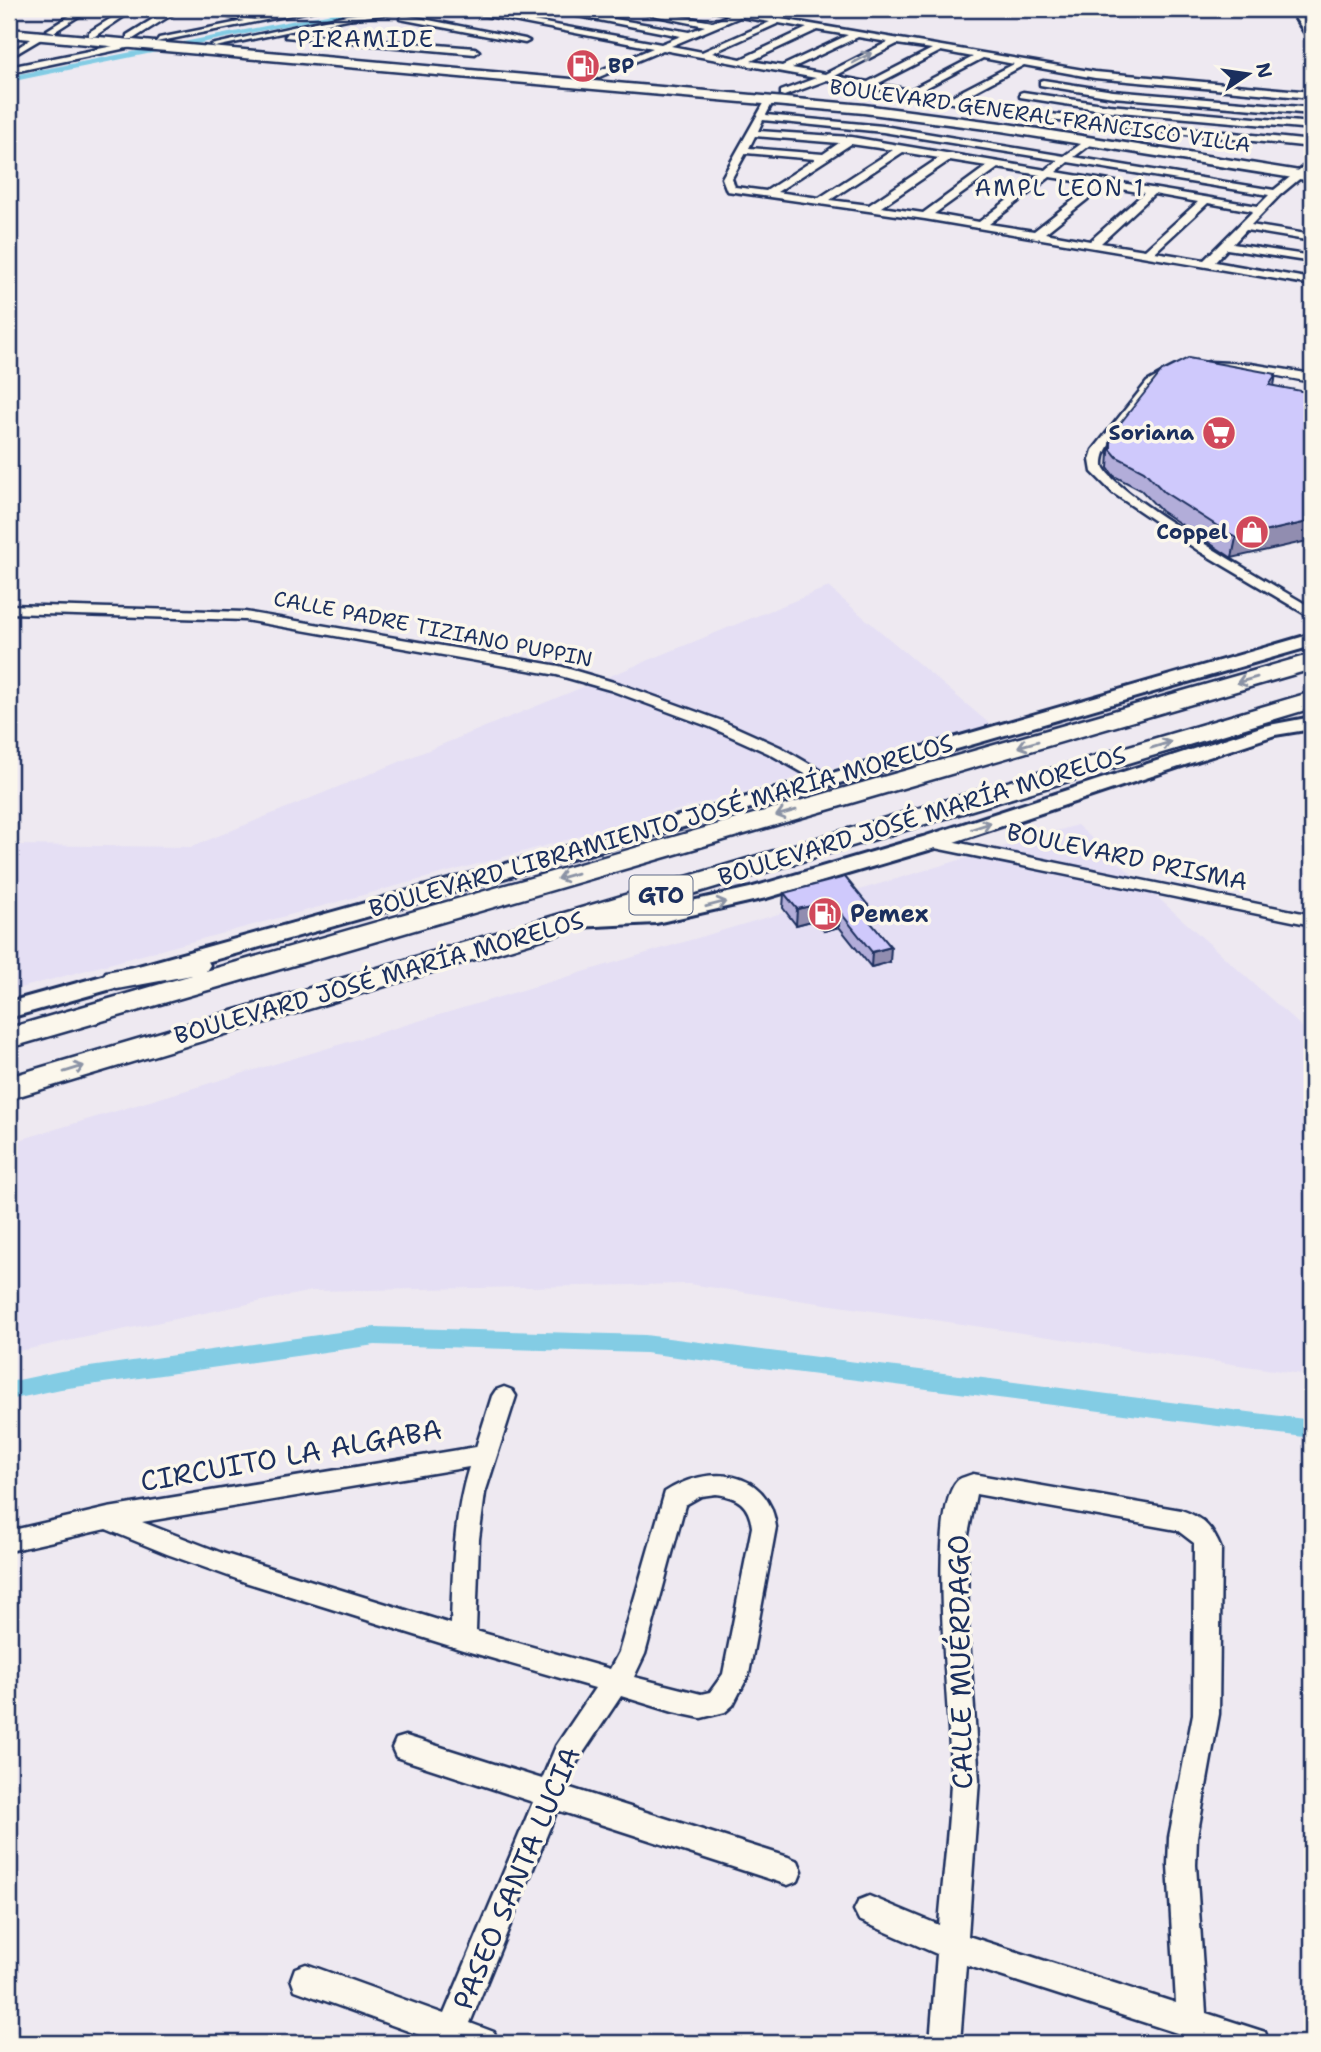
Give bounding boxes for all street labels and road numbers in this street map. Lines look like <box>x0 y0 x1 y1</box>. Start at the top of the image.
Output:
street label: BOULEVARD GENERAL FRANCISCO VILLA <box>828 73 1252 159</box>
street label: CALLE PADRE TIZIANO PUPPIN <box>271 584 595 674</box>
street label: BOULEVARD LIBRAMIENTO JOSÉ MARÍA MORELOS <box>365 727 957 925</box>
street label: BOULEVARD JOSÉ MARÍA MORELOS <box>714 739 1130 893</box>
street label: BOULEVARD PRISMA <box>1004 816 1250 898</box>
road number: GTO <box>630 876 692 914</box>
street label: BOULEVARD JOSÉ MARÍA MORELOS <box>170 904 588 1052</box>
street label: CIRCUITO LA ALGABA <box>137 1410 445 1500</box>
street label: CALLE MUÉRDAGO <box>939 1534 981 1790</box>
street label: PASEO SANTA LUCIA <box>443 1741 589 2015</box>

